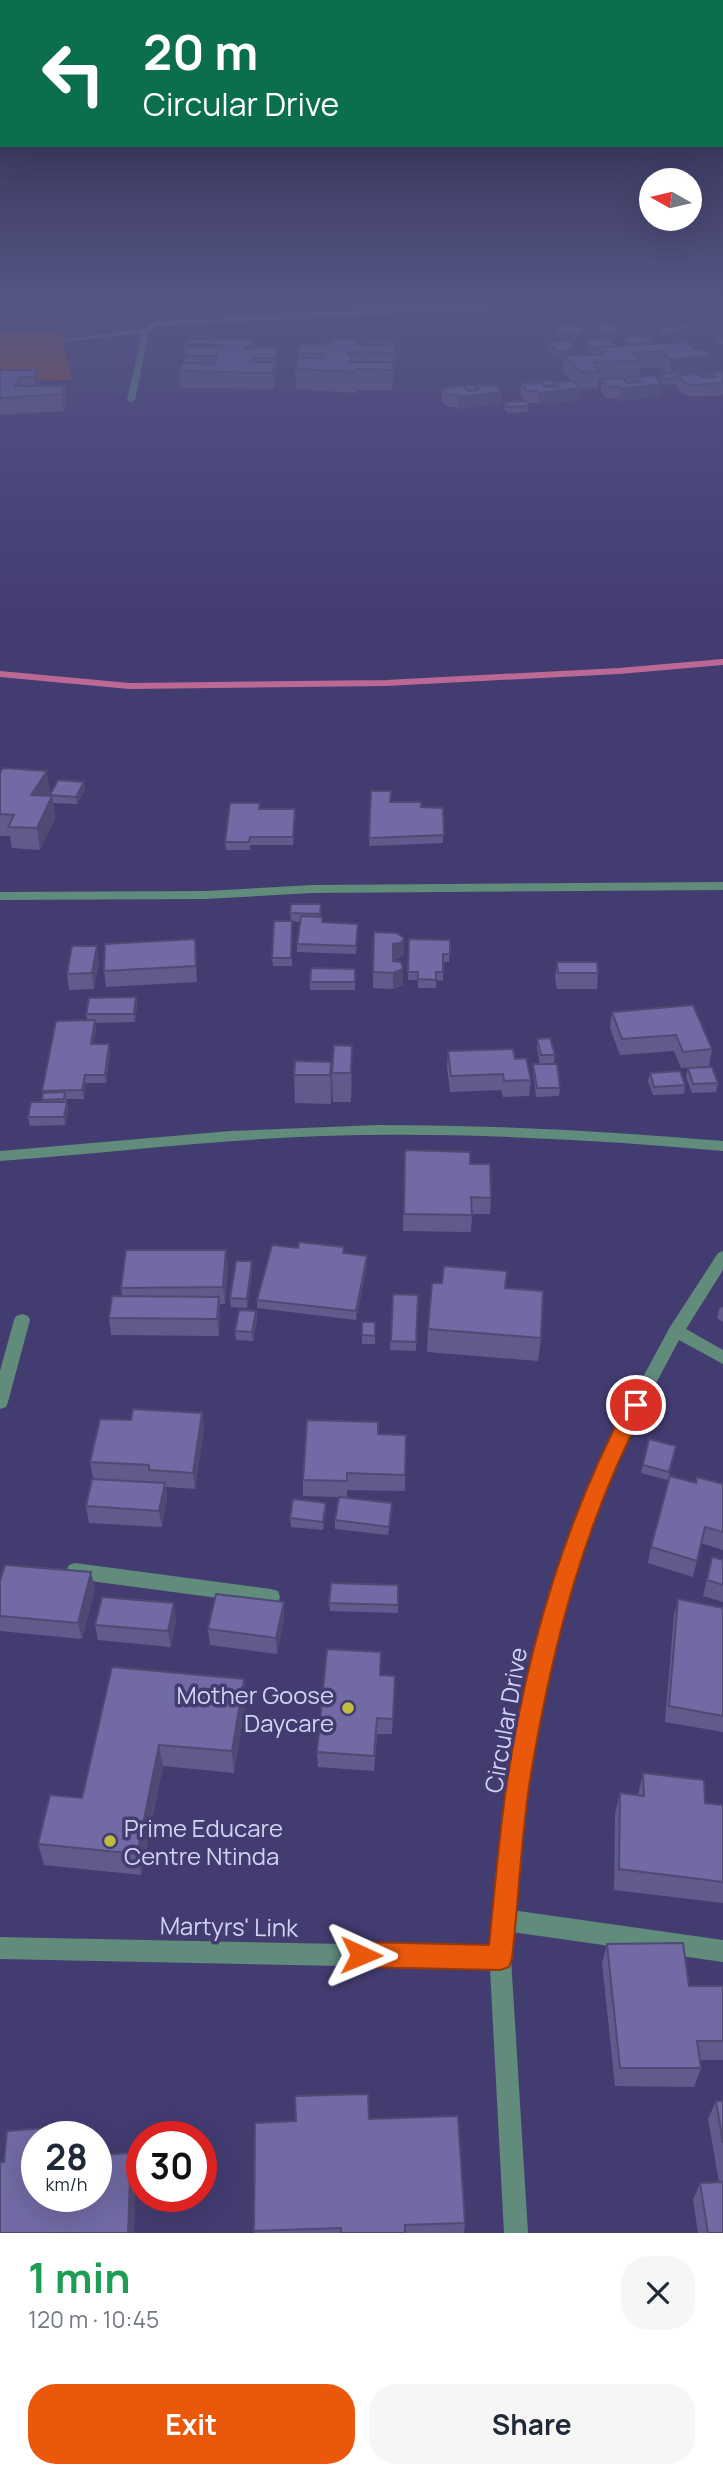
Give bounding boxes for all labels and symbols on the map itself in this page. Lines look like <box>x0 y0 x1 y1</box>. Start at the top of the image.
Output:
north arrow <box>639 168 702 231</box>
pin <box>606 1375 666 1435</box>
street label: Circular Drive <box>476 1645 534 1795</box>
place label: Mother Goose Daycare <box>176 1678 334 1739</box>
marker: Mother Goose Daycare <box>340 1700 356 1716</box>
place label: Prime Educare Centre Ntinda <box>124 1811 283 1872</box>
marker: Prime Educare Centre Ntinda <box>102 1833 118 1849</box>
street label: Martyrs' Link <box>160 1908 300 1944</box>
position arrow <box>324 1918 398 1992</box>
speed limit sign: 30 <box>126 2121 217 2212</box>

